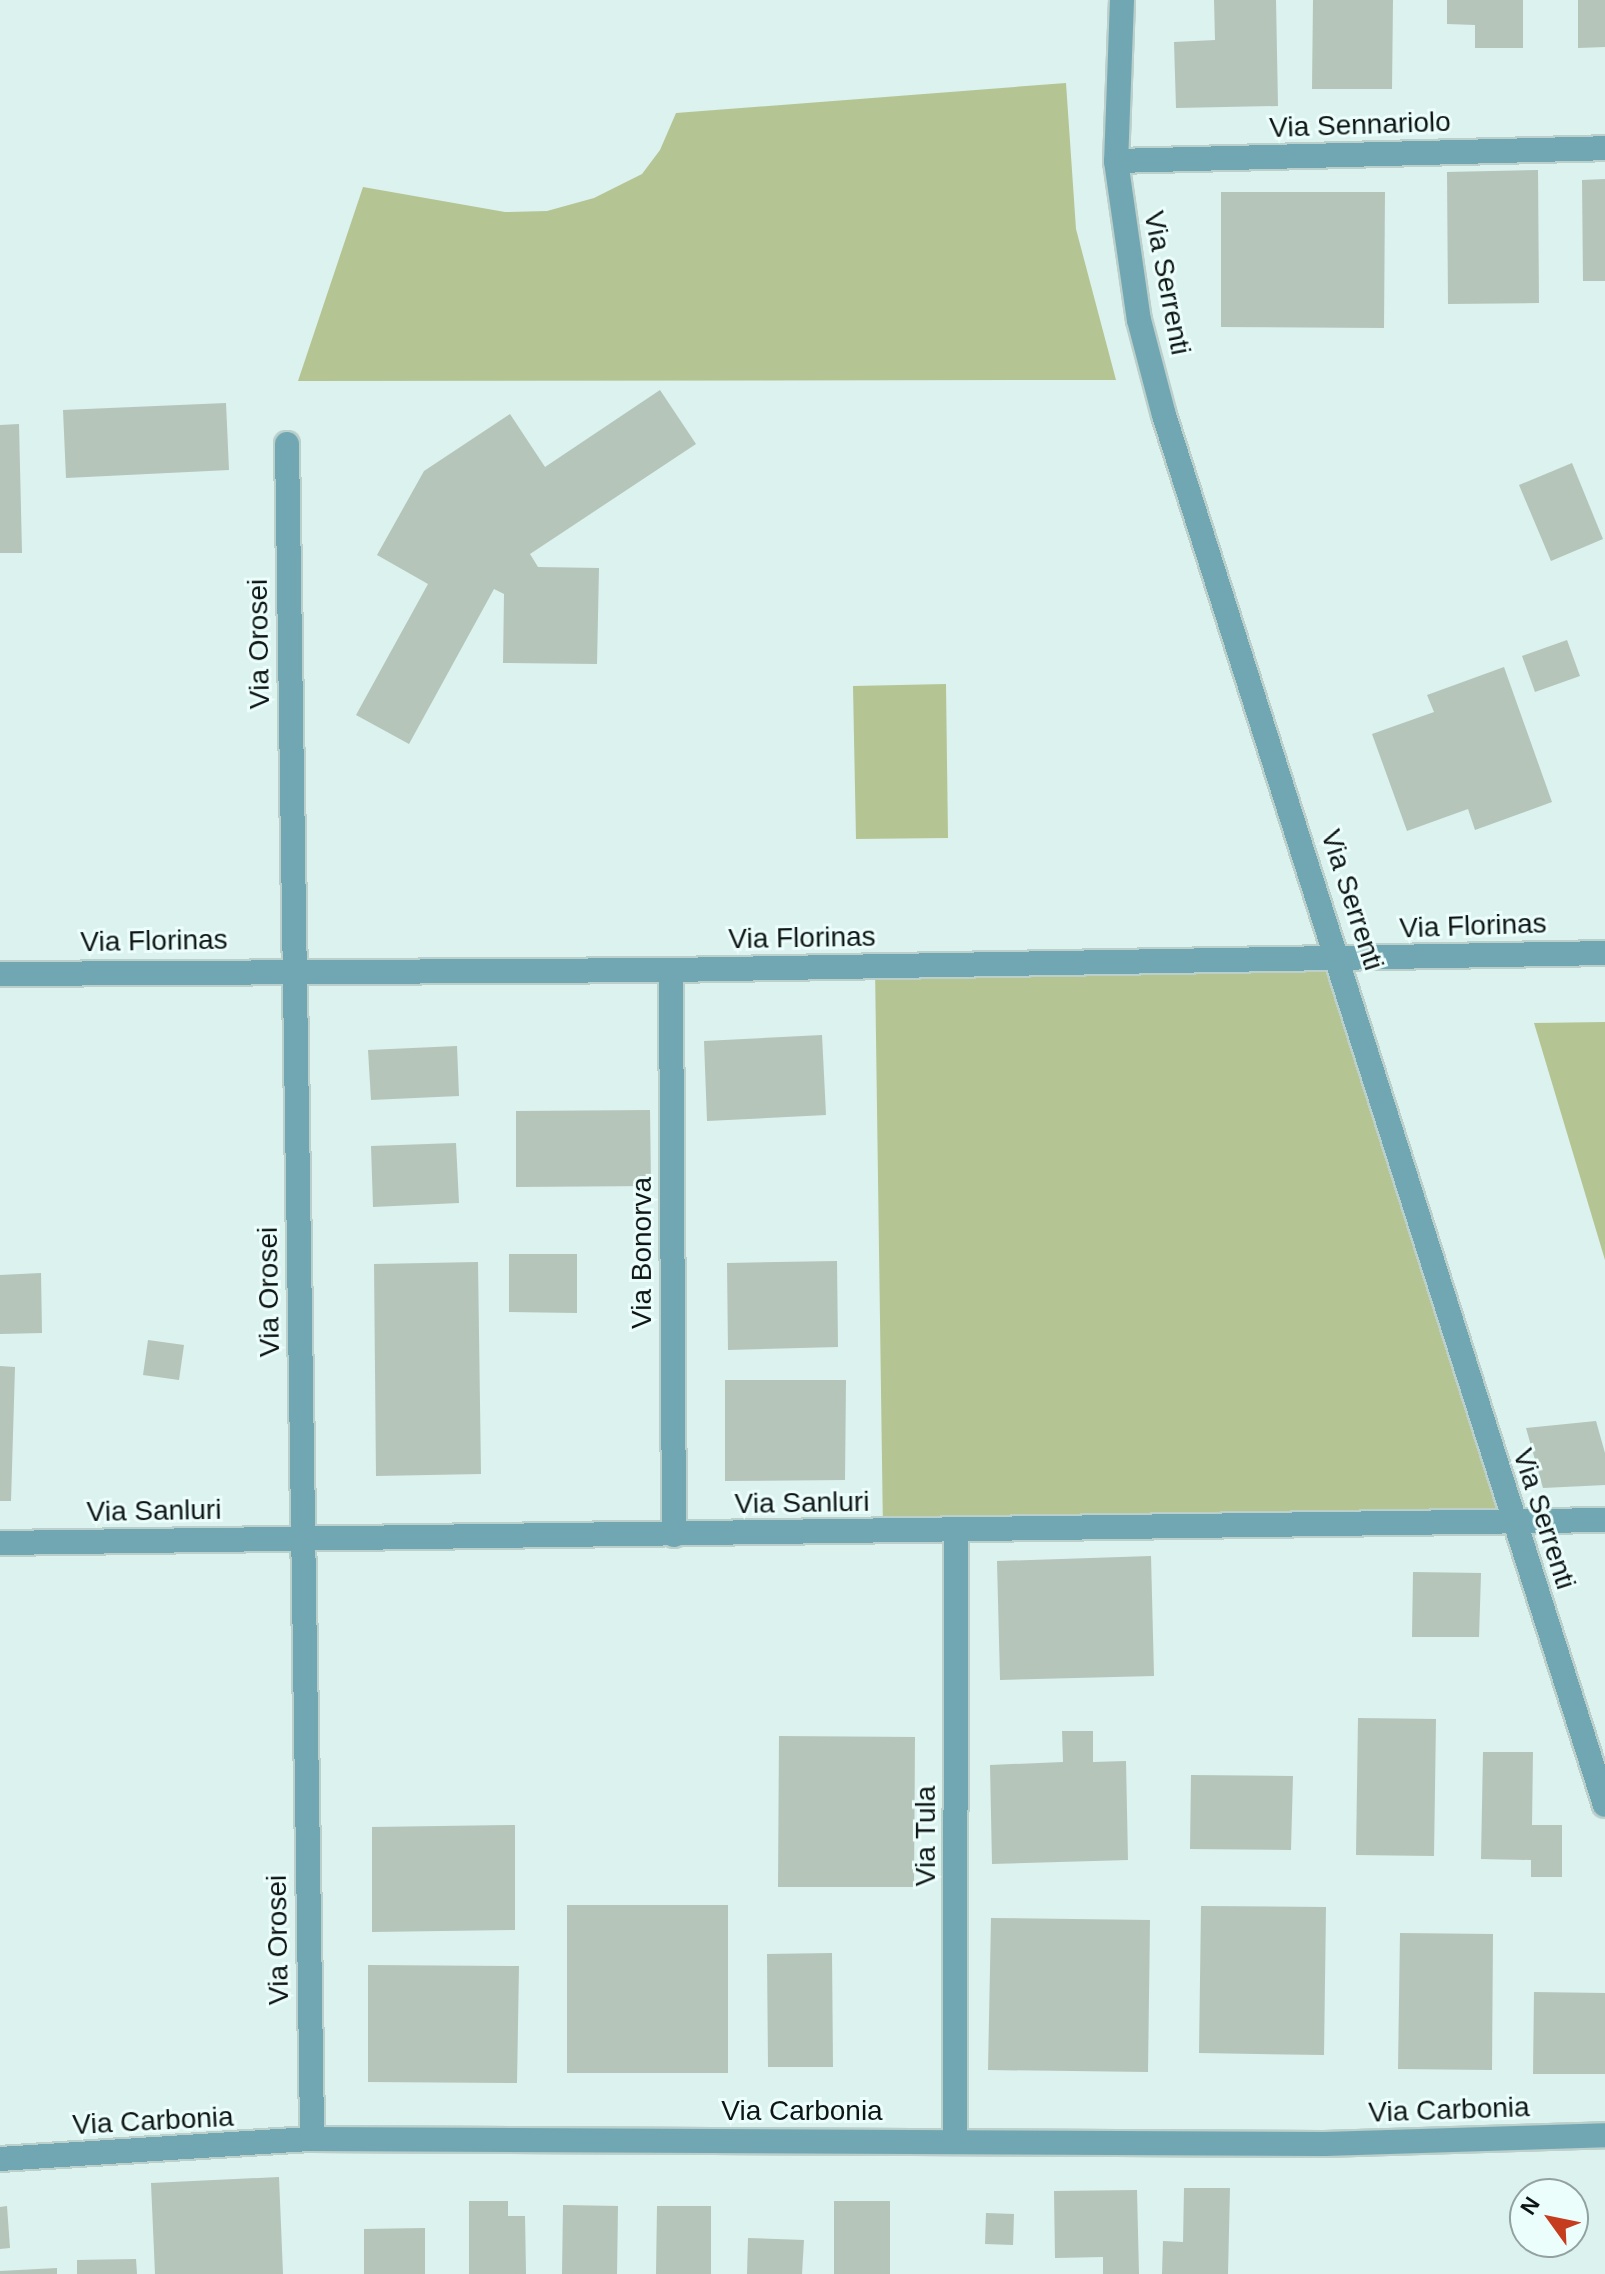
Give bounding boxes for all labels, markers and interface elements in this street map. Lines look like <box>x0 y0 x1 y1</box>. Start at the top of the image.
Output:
street label: Via Sennariolo <box>1269 105 1451 145</box>
street label: Via Serrenti <box>1137 208 1197 358</box>
street label: Via Orosei <box>241 579 277 709</box>
street label: Via Serrenti <box>1313 825 1391 975</box>
street label: Via Florinas <box>1399 907 1547 945</box>
street label: Via Florinas <box>728 920 876 956</box>
street label: Via Florinas <box>80 923 228 959</box>
street label: Via Bonorva <box>625 1177 659 1329</box>
street label: Via Orosei <box>251 1227 287 1357</box>
street label: Via Serrenti <box>1505 1444 1583 1594</box>
street label: Via Sanluri <box>734 1485 870 1521</box>
street label: Via Sanluri <box>86 1493 222 1529</box>
street label: Via Tula <box>909 1785 943 1887</box>
street label: Via Orosei <box>260 1875 296 2005</box>
street label: Via Carbonia <box>1368 2090 1530 2130</box>
street label: Via Carbonia <box>721 2094 883 2128</box>
street label: Via Carbonia <box>72 2100 234 2142</box>
north arrow <box>1509 2178 1589 2258</box>
text: N <box>1515 2192 1545 2219</box>

